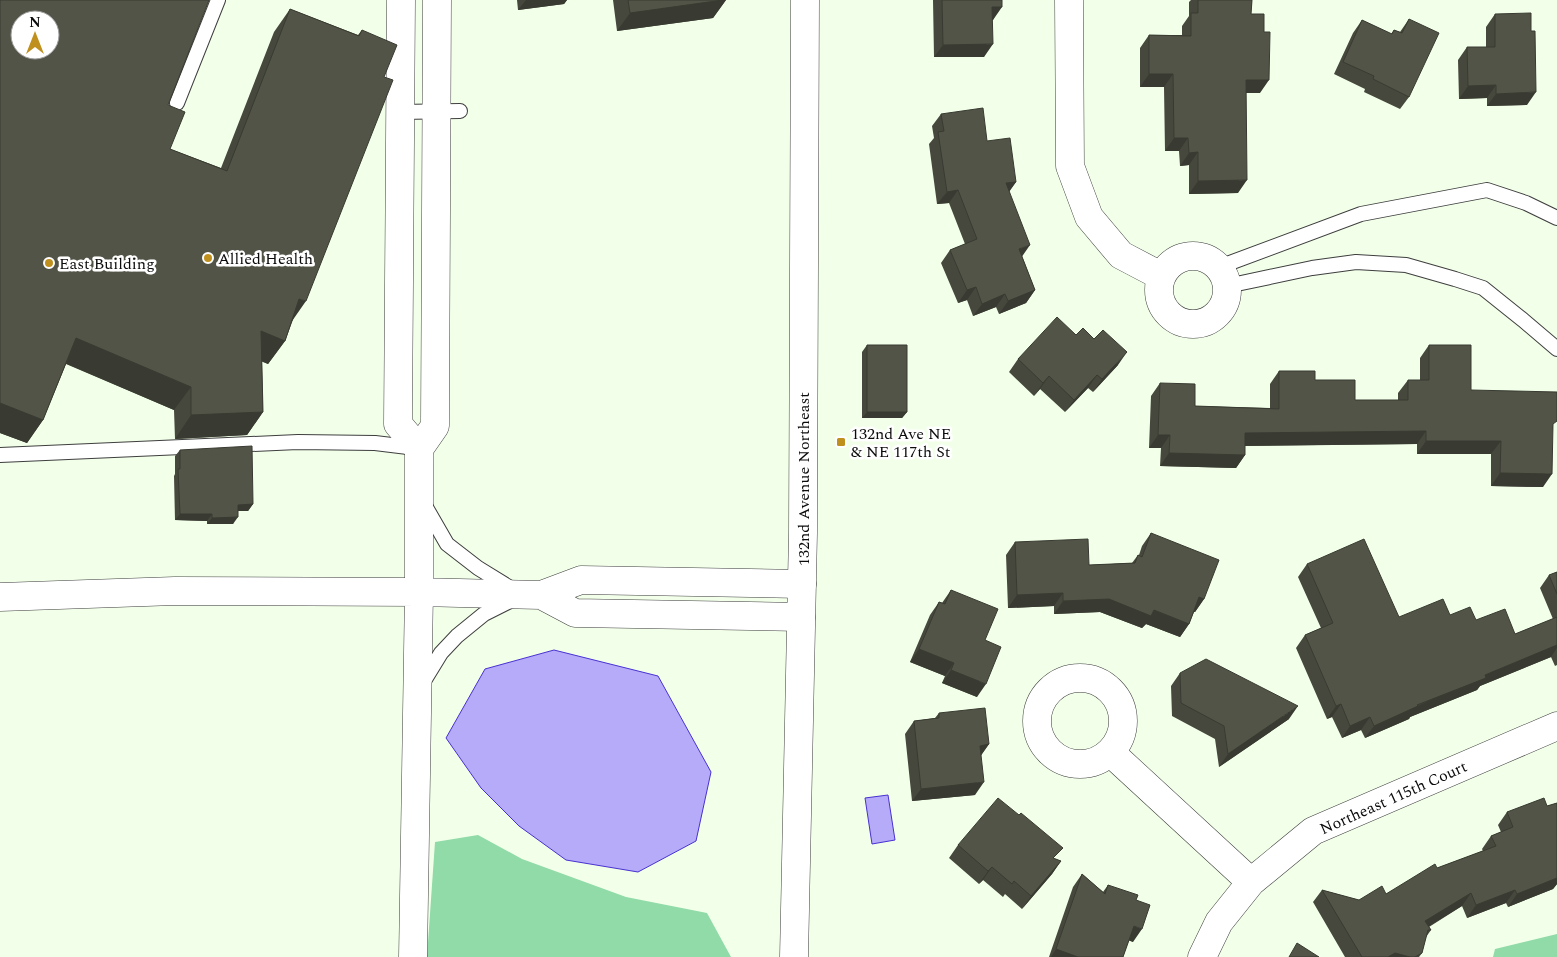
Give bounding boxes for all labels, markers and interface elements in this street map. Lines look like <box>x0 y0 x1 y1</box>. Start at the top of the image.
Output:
north arrow <box>10 10 60 60</box>
text: N <box>29 12 41 33</box>
place label: Allied Health <box>218 247 313 271</box>
place label: East Building <box>59 252 155 276</box>
marker: Allied Health <box>202 252 214 264</box>
marker: East Building <box>43 257 55 269</box>
street label: 132nd Avenue Northeast <box>792 392 816 566</box>
place label: 132nd Ave NE & NE 117th St <box>851 422 951 464</box>
marker: 132nd Ave NE & NE 117th St <box>835 436 847 448</box>
street label: Northeast 115th Court <box>1316 754 1471 841</box>

